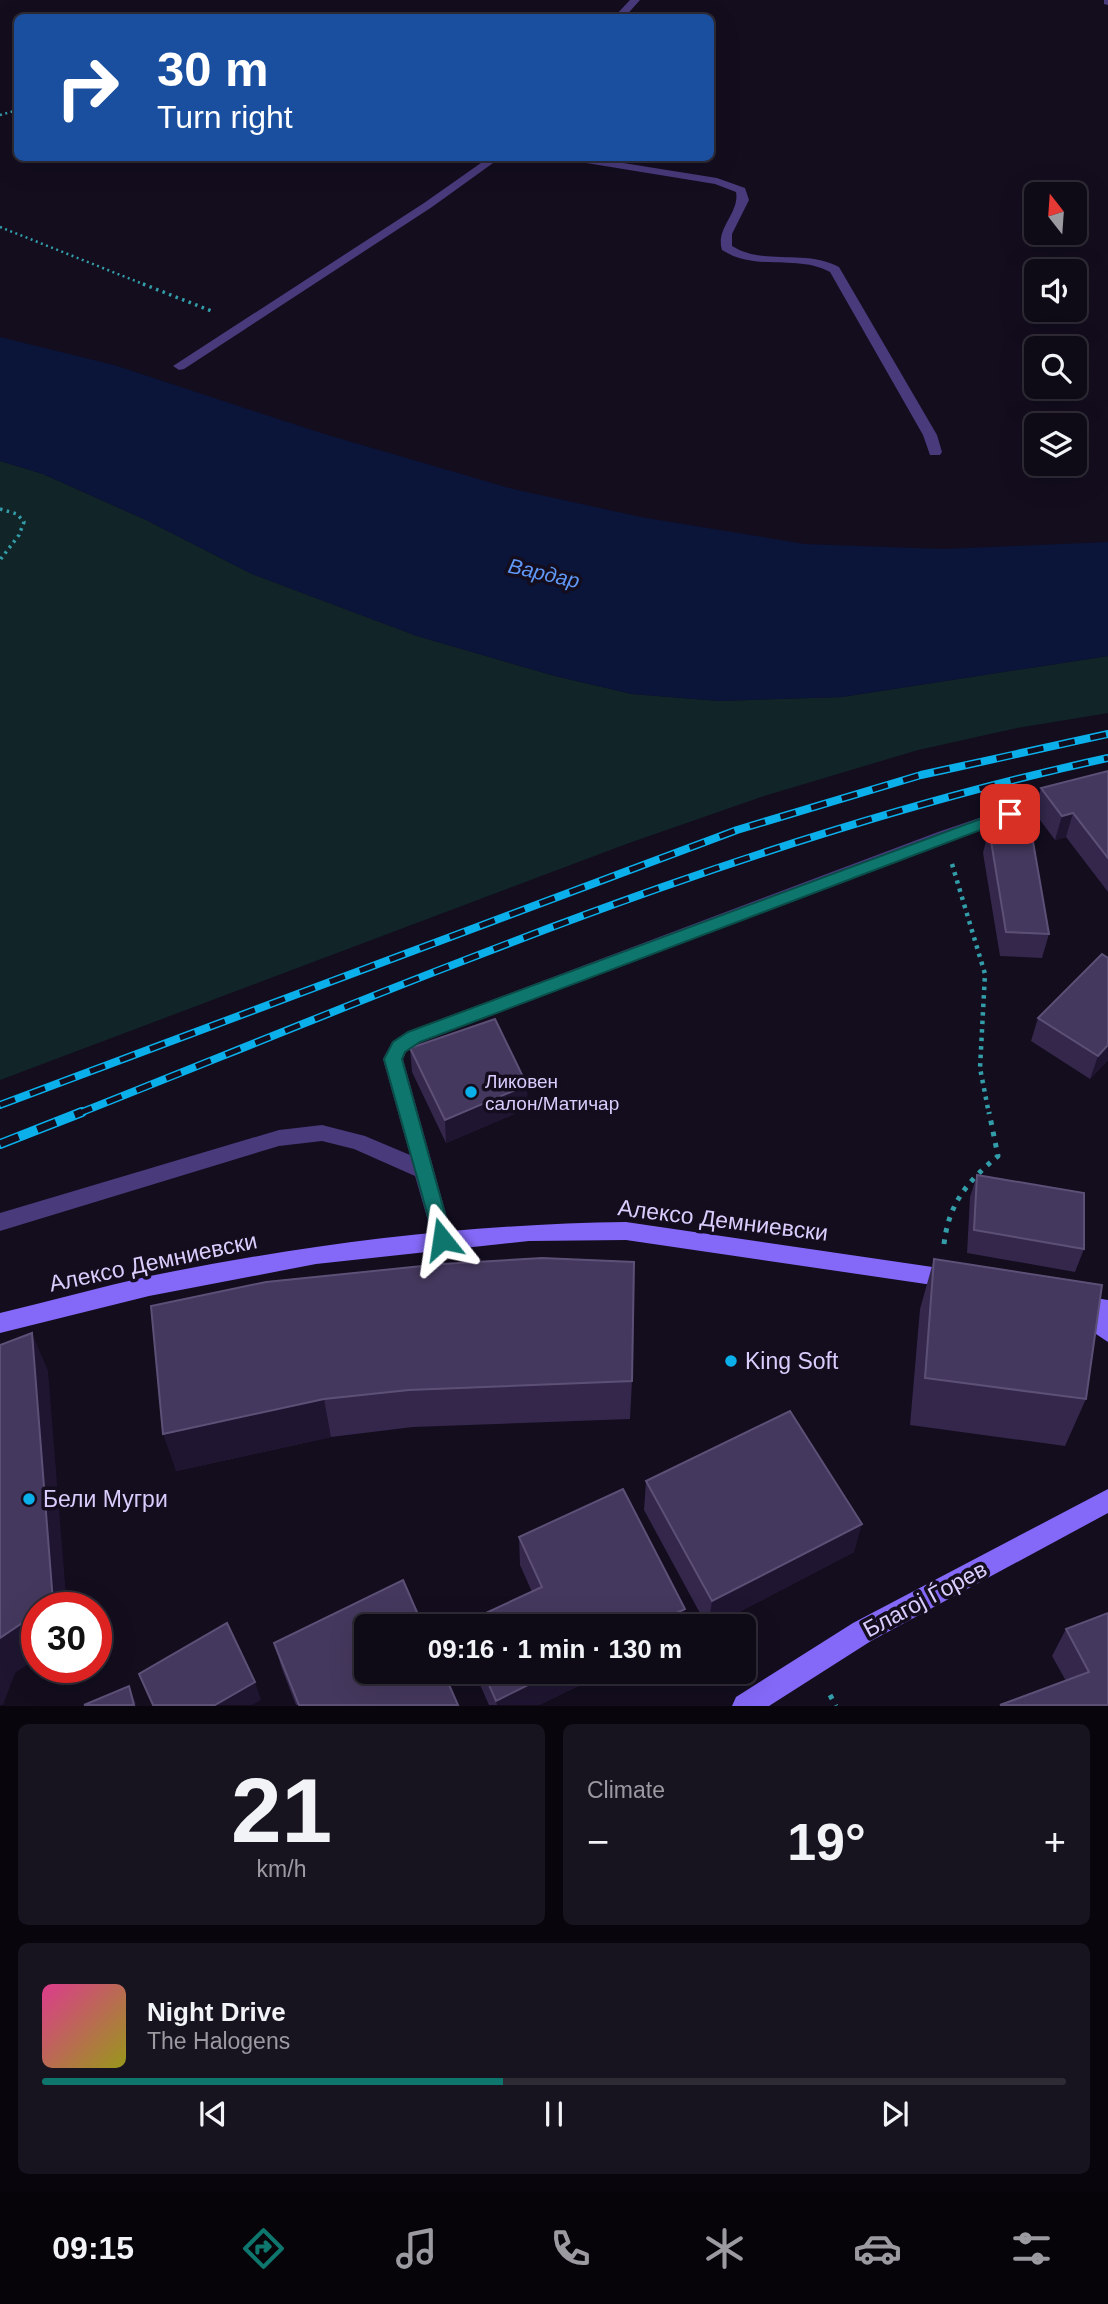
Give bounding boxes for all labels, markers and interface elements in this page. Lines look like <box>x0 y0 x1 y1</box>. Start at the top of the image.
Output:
icon: right <box>42 42 133 133</box>
text: 30 m <box>157 42 269 96</box>
text: Turn right <box>157 99 293 135</box>
north arrow <box>1024 182 1087 245</box>
map controls <box>1024 182 1087 476</box>
button: sound <box>1024 259 1087 322</box>
button: search <box>1024 336 1087 399</box>
button: layers <box>1024 413 1087 476</box>
water label: Вардар <box>506 554 582 592</box>
pin <box>980 784 1040 844</box>
icon: arrive <box>991 795 1029 833</box>
place label: Ликовен салон/Матичар <box>485 1071 619 1114</box>
marker: Ликовен салон/Матичар <box>463 1084 479 1100</box>
street label: Алексо Демниевски <box>616 1194 830 1246</box>
position arrow <box>405 1202 479 1276</box>
street label: Алексо Демниевски <box>47 1227 259 1297</box>
place label: King Soft <box>745 1348 839 1374</box>
marker: King Soft <box>723 1353 739 1369</box>
place label: Бели Мугри <box>43 1486 168 1512</box>
marker: Бели Мугри <box>21 1491 37 1507</box>
street label: Благој Ѓорев <box>859 1556 991 1642</box>
speed limit sign: 30 <box>21 1592 112 1683</box>
text: 09:16 · 1 min · 130 m <box>428 1634 682 1664</box>
text: 21 <box>231 1760 332 1861</box>
text: Climate <box>587 1777 665 1803</box>
text: 19° <box>787 1813 866 1871</box>
text: − <box>587 1821 609 1863</box>
text: + <box>1044 1821 1066 1863</box>
text: km/h <box>257 1856 306 1882</box>
text: Night Drive <box>147 1997 286 2027</box>
text: The Halogens <box>147 2028 290 2054</box>
icon: previous <box>194 2095 232 2133</box>
icon: pause <box>535 2095 573 2133</box>
icon: next <box>876 2095 914 2133</box>
icon: directions <box>239 2224 288 2273</box>
icon: music <box>392 2224 441 2273</box>
icon: phone <box>546 2224 595 2273</box>
icon: climate <box>700 2224 749 2273</box>
icon: car <box>853 2224 902 2273</box>
icon: filters <box>1007 2224 1056 2273</box>
text: 09:15 <box>52 2230 134 2266</box>

